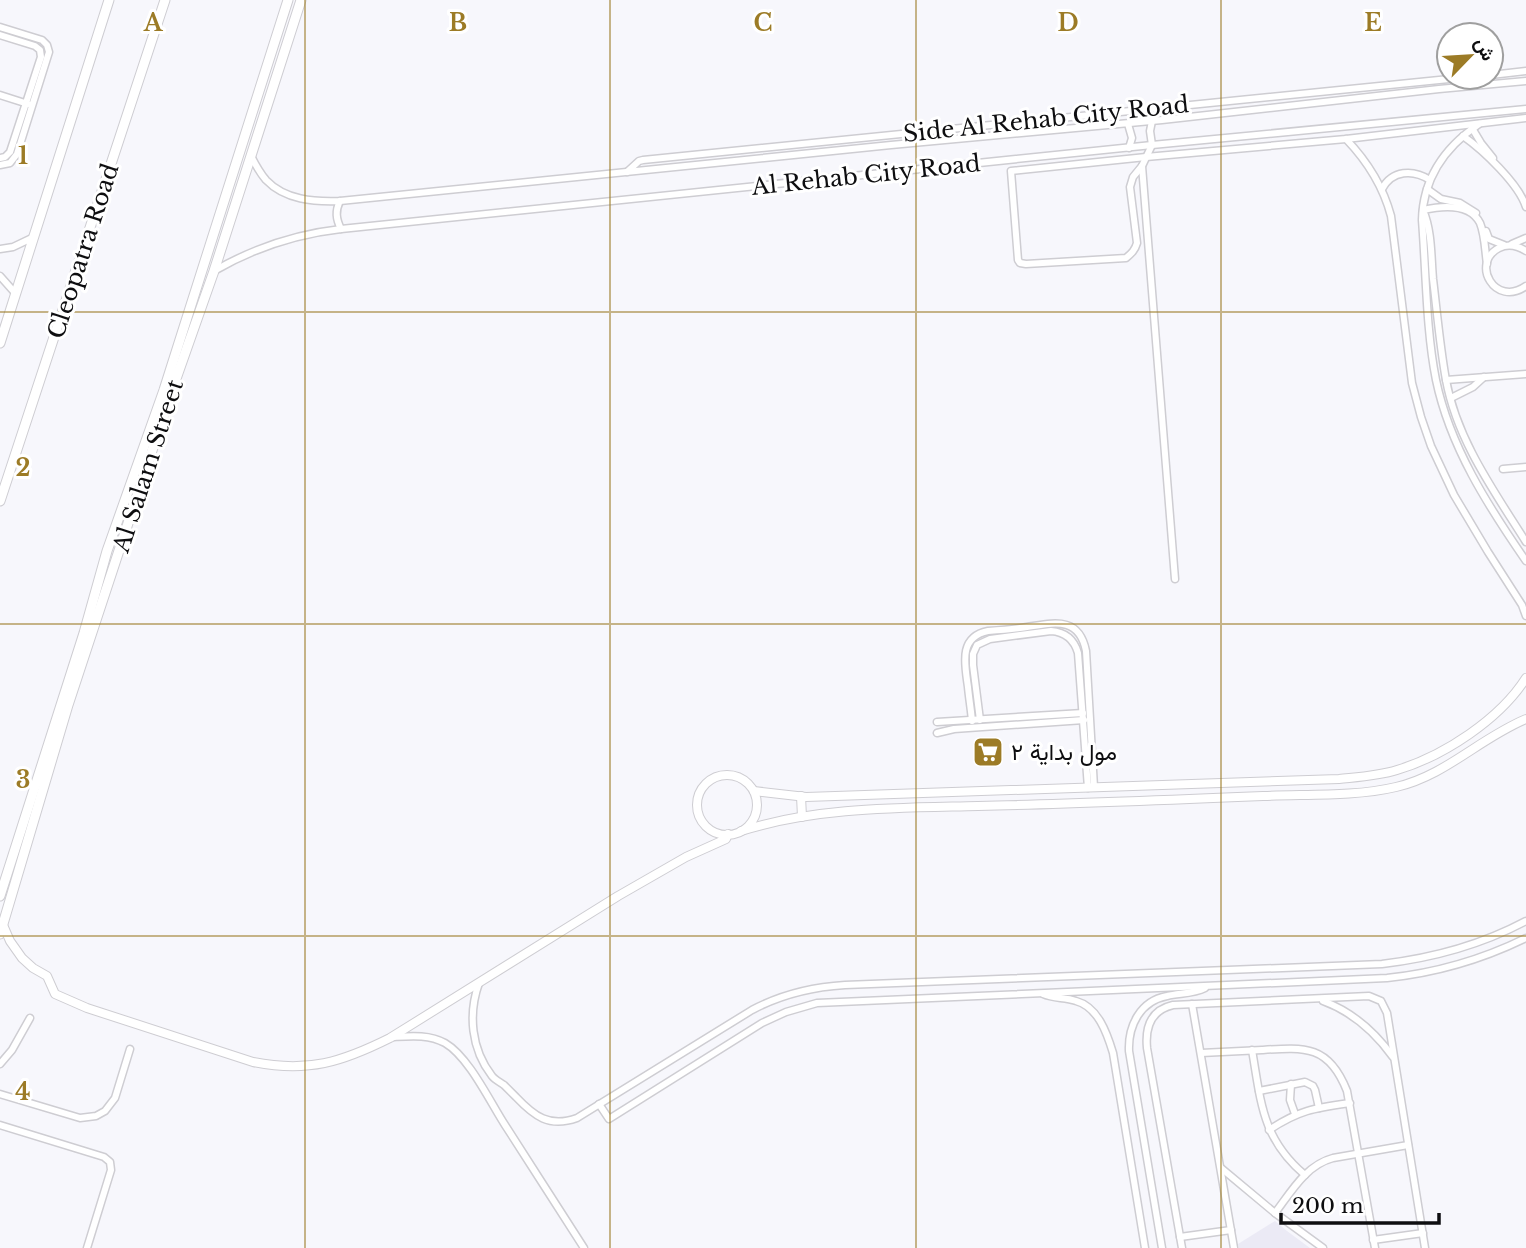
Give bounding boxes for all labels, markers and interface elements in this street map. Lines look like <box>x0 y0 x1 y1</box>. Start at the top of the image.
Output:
text: A <box>143 9 164 37</box>
text: B <box>449 9 467 37</box>
text: C <box>754 9 772 37</box>
text: D <box>1057 9 1079 37</box>
text: E <box>1364 9 1382 37</box>
north arrow <box>1435 21 1505 91</box>
text: ش <box>1470 34 1500 64</box>
street label: Side Al Rehab City Road <box>902 90 1190 148</box>
text: 1 <box>18 142 28 170</box>
street label: Al Rehab City Road <box>749 149 982 201</box>
street label: Cleopatra Road <box>41 160 125 342</box>
street label: Al Salam Street <box>107 376 189 557</box>
text: 2 <box>16 454 30 482</box>
supermarket icon: مول بداية ۲ <box>971 735 1005 769</box>
place label: مول بداية ۲ <box>1011 738 1117 767</box>
text: 3 <box>16 766 30 794</box>
text: 4 <box>15 1078 31 1106</box>
scale bar <box>1281 1182 1438 1226</box>
text: 200 m <box>1292 1193 1364 1219</box>

